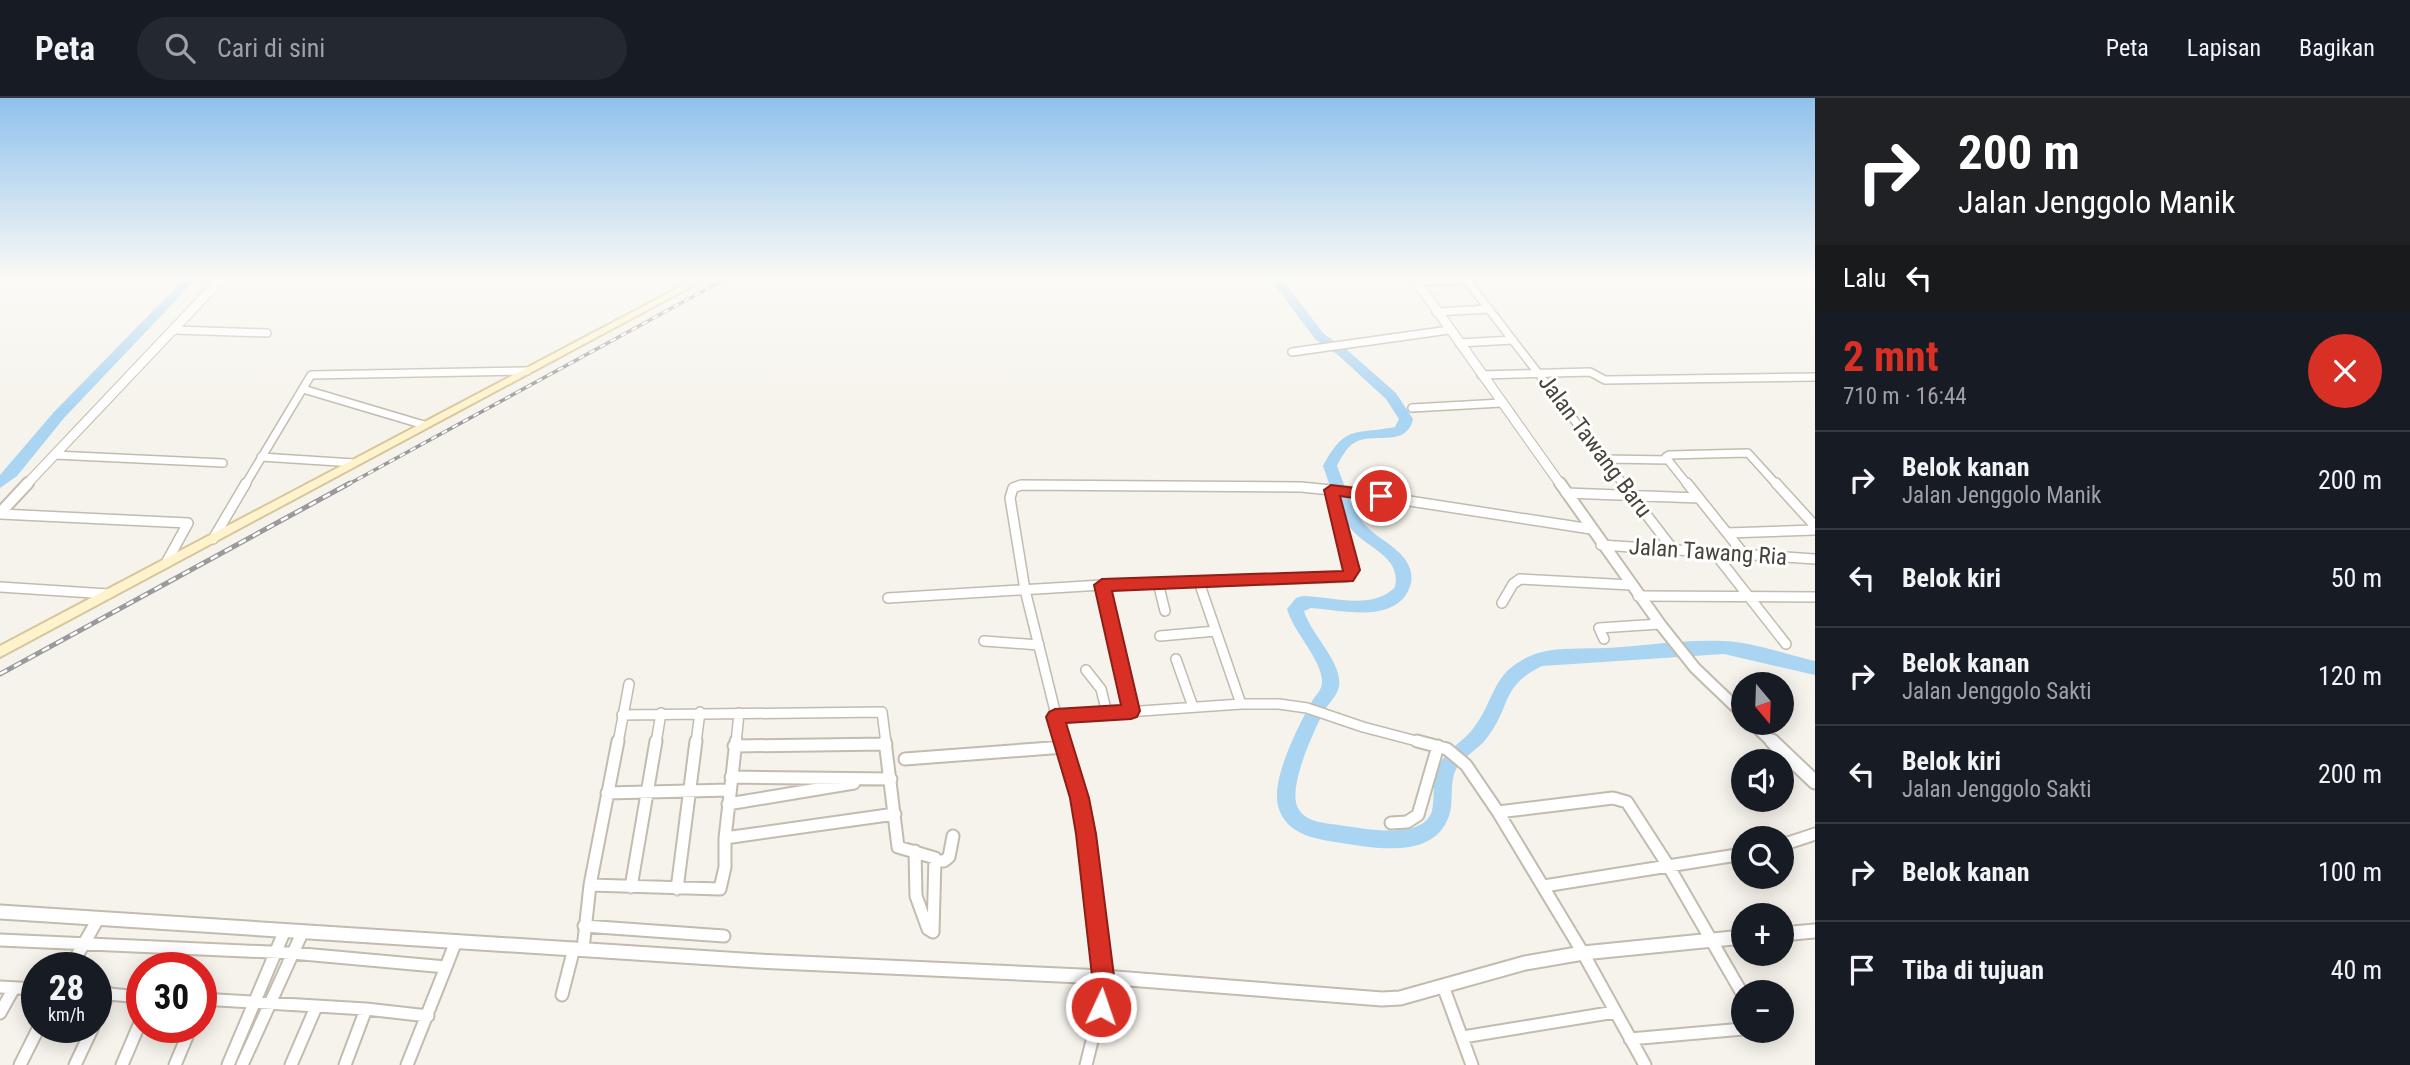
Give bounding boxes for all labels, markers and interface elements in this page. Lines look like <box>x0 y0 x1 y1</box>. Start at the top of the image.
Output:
search box <box>137 17 627 80</box>
text: Peta <box>35 29 95 68</box>
icon: search <box>161 29 199 67</box>
text: Cari di sini <box>217 33 325 63</box>
text: Peta <box>2106 34 2149 62</box>
text: Lapisan <box>2187 34 2261 62</box>
text: Bagikan <box>2299 34 2375 62</box>
text: 200 m <box>1958 124 2080 181</box>
icon: right <box>1843 126 1934 217</box>
text: Jalan Jenggolo Manik <box>1958 183 2235 221</box>
icon: left <box>1900 259 1938 297</box>
text: Lalu <box>1843 263 1886 293</box>
text: 2 mnt <box>1843 332 1939 381</box>
button: close <box>2308 334 2382 408</box>
street label: Jalan Tawang Baru <box>1533 369 1657 523</box>
text: 710 m · 16:44 <box>1843 383 1967 410</box>
text: Belok kanan <box>1902 452 2029 482</box>
icon: right <box>1843 461 1881 499</box>
text: 200 m <box>2318 465 2382 495</box>
pin <box>1351 466 1411 526</box>
icon: arrive <box>1362 477 1400 515</box>
text: Jalan Jenggolo Manik <box>1902 482 2101 509</box>
street label: Jalan Tawang Ria <box>1628 533 1788 571</box>
icon: left <box>1843 559 1881 597</box>
text: Belok kiri <box>1902 563 2001 593</box>
text: 50 m <box>2331 563 2382 593</box>
text: Belok kanan <box>1902 648 2029 678</box>
icon: right <box>1843 657 1881 695</box>
text: 120 m <box>2318 661 2382 691</box>
north arrow <box>1731 672 1794 735</box>
map controls <box>1731 672 1794 1043</box>
text: Jalan Jenggolo Sakti <box>1902 678 2092 705</box>
text: Belok kiri <box>1902 746 2001 776</box>
button: sound <box>1731 749 1794 812</box>
icon: left <box>1843 755 1881 793</box>
text: 200 m <box>2318 759 2382 789</box>
text: Jalan Jenggolo Sakti <box>1902 776 2092 803</box>
button: search <box>1731 826 1794 889</box>
icon: right <box>1843 853 1881 891</box>
text: Belok kanan <box>1902 857 2029 887</box>
text: 100 m <box>2318 857 2382 887</box>
button: + <box>1731 903 1794 966</box>
icon: arrive <box>1843 951 1881 989</box>
speed limit sign: 30 <box>126 952 217 1043</box>
text: Tiba di tujuan <box>1902 955 2044 985</box>
text: 40 m <box>2331 955 2382 985</box>
text: 28 <box>49 968 84 1009</box>
position arrow <box>1064 970 1138 1044</box>
button: − <box>1731 980 1794 1043</box>
text: km/h <box>48 1004 85 1025</box>

